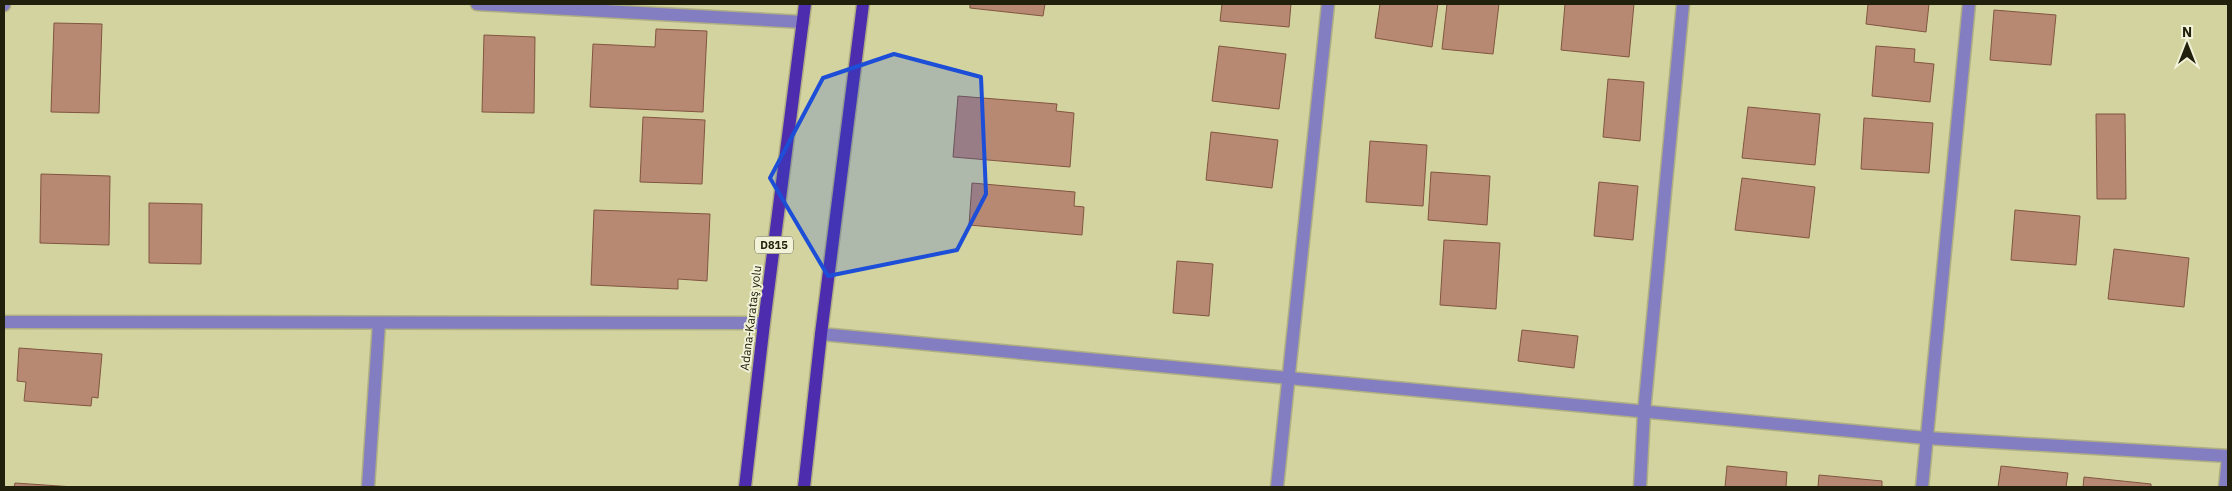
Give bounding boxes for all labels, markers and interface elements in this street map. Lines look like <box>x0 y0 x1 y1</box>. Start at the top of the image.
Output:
north arrow <box>2162 20 2212 70</box>
text: N <box>2182 23 2192 41</box>
road number: D815 <box>755 236 793 254</box>
street label: Adana-Karataş yolu <box>737 265 764 371</box>

